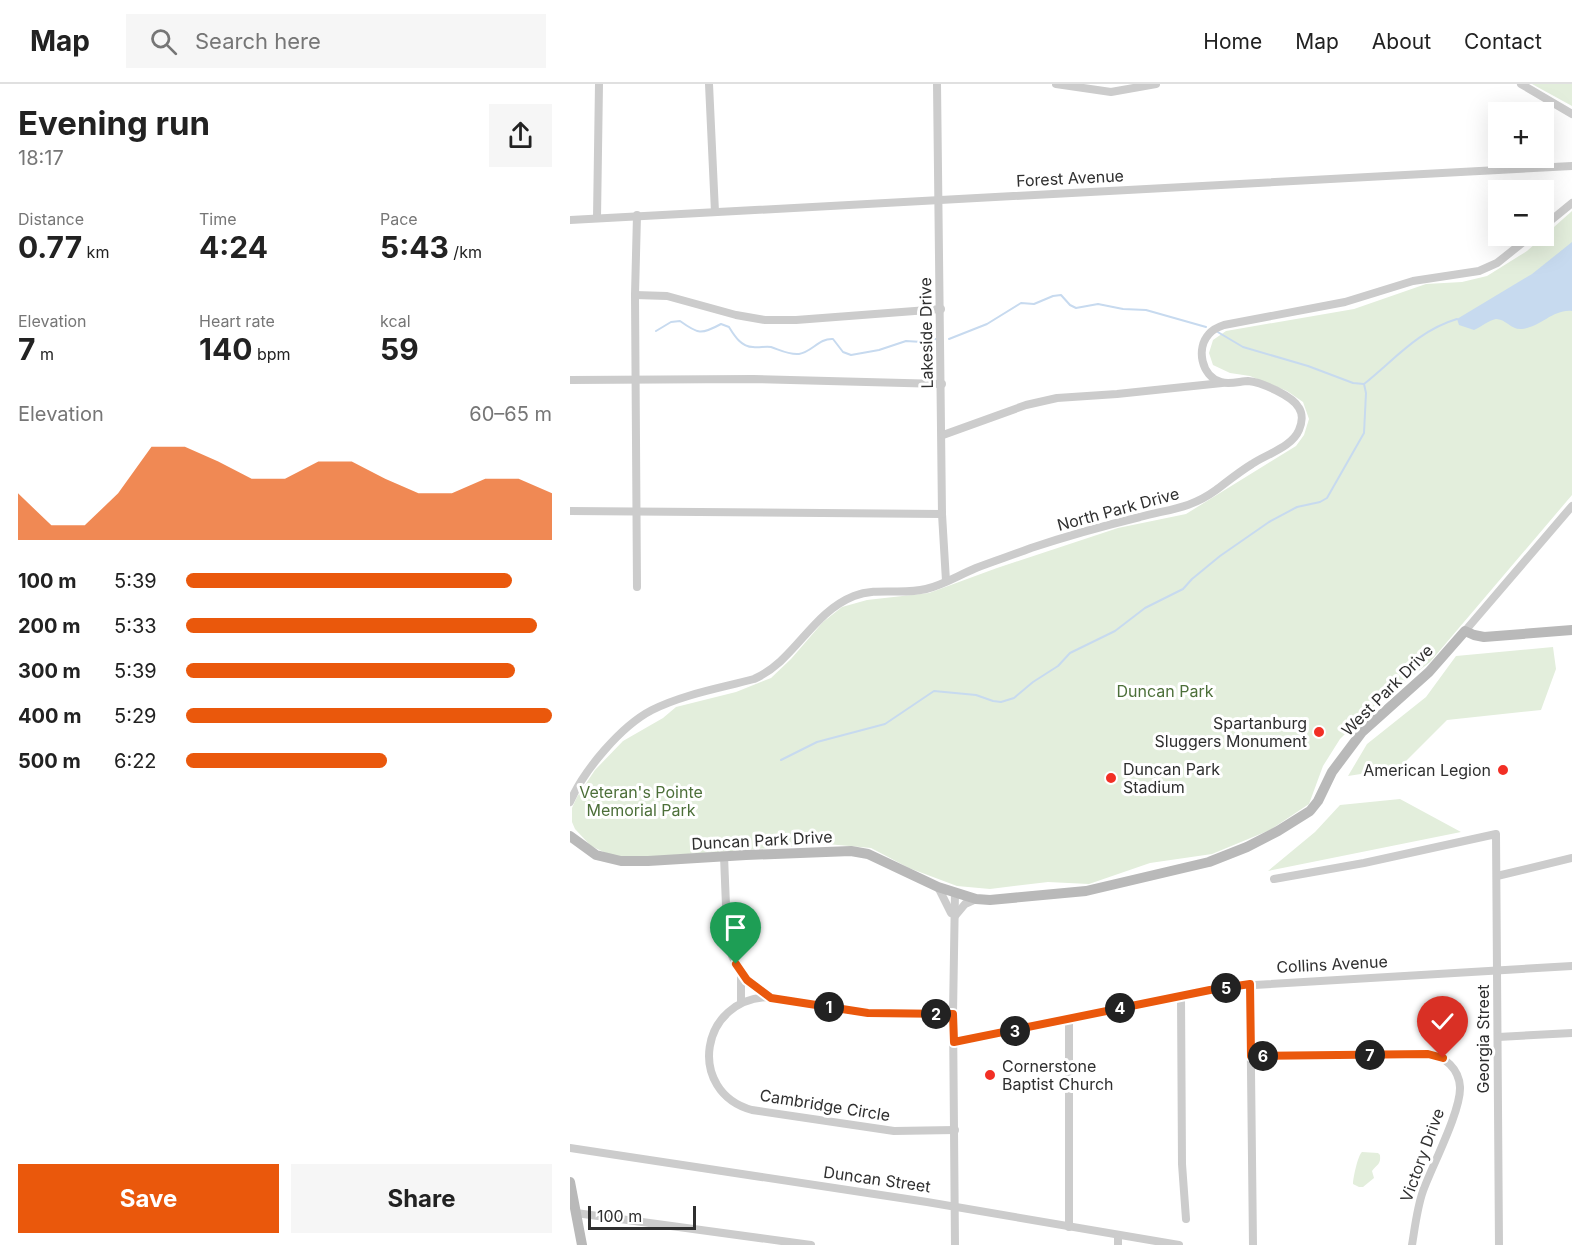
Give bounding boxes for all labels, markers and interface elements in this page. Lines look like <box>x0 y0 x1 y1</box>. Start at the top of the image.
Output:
search box <box>126 14 546 68</box>
text: Map <box>30 24 90 58</box>
icon: search <box>147 25 180 58</box>
text: Search here <box>195 28 321 54</box>
text: Home <box>1203 29 1262 54</box>
text: Map <box>1295 29 1339 54</box>
text: About <box>1372 29 1431 54</box>
text: Contact <box>1464 29 1542 54</box>
map controls <box>1488 102 1554 246</box>
button: + <box>1488 102 1554 168</box>
text: Evening run <box>18 103 210 143</box>
button: share <box>489 104 552 167</box>
text: 18:17 <box>18 146 64 170</box>
street label: Forest Avenue <box>1016 165 1124 191</box>
button: − <box>1488 180 1554 246</box>
text: Distance <box>18 209 84 229</box>
text: Time <box>199 209 237 229</box>
text: Pace <box>380 209 418 229</box>
text: 0.77 <box>18 229 82 265</box>
text: 4:24 <box>199 229 268 265</box>
text: 5:43 <box>380 229 449 265</box>
text: km <box>82 242 109 262</box>
text: /km <box>449 242 482 262</box>
street label: Lakeside Drive <box>915 277 937 389</box>
text: Elevation <box>18 311 87 331</box>
text: Heart rate <box>199 311 275 331</box>
text: kcal <box>380 311 411 331</box>
text: 7 <box>18 331 35 367</box>
text: 140 <box>199 331 252 367</box>
text: 59 <box>380 331 419 367</box>
text: m <box>35 344 54 364</box>
text: bpm <box>252 344 291 364</box>
text: Elevation <box>18 402 104 426</box>
text: 60–65 m <box>469 402 552 426</box>
street label: North Park Drive <box>1055 483 1181 535</box>
text: 100 m <box>18 569 77 593</box>
text: 5:39 <box>114 569 157 593</box>
text: 200 m <box>18 614 81 638</box>
text: 5:33 <box>114 614 157 638</box>
street label: West Park Drive <box>1337 640 1437 740</box>
text: 300 m <box>18 659 81 683</box>
text: 5:39 <box>114 659 157 683</box>
park label: Duncan Park <box>1117 681 1214 701</box>
text: 400 m <box>18 704 82 728</box>
text: 5:29 <box>114 704 157 728</box>
place label: Spartanburg Sluggers Monument <box>1154 713 1307 751</box>
marker: Spartanburg Sluggers Monument <box>1312 725 1326 739</box>
text: 500 m <box>18 749 81 773</box>
text: 6:22 <box>114 749 157 773</box>
place label: Duncan Park Stadium <box>1123 759 1220 797</box>
place label: American Legion <box>1363 760 1491 780</box>
marker: American Legion <box>1496 763 1510 777</box>
marker: Duncan Park Stadium <box>1104 771 1118 785</box>
park label: Veteran's Pointe Memorial Park <box>579 782 703 820</box>
street label: Duncan Park Drive <box>691 826 833 854</box>
pin <box>710 902 761 964</box>
icon: arrive <box>719 911 752 944</box>
street label: Collins Avenue <box>1276 951 1388 977</box>
pin: 5 <box>1211 973 1241 1003</box>
text: 5 <box>1221 978 1231 998</box>
street label: Georgia Street <box>1473 985 1493 1093</box>
pin: 1 <box>814 992 844 1022</box>
pin: 4 <box>1105 993 1135 1023</box>
pin <box>1417 996 1468 1058</box>
text: 1 <box>826 997 832 1017</box>
text: 4 <box>1115 998 1125 1018</box>
pin: 2 <box>921 999 951 1029</box>
text: 2 <box>931 1004 941 1024</box>
icon: check <box>1426 1005 1459 1038</box>
pin: 3 <box>1000 1016 1030 1046</box>
text: 3 <box>1010 1021 1020 1041</box>
pin: 7 <box>1355 1040 1385 1070</box>
pin: 6 <box>1248 1041 1278 1071</box>
text: 7 <box>1365 1045 1375 1065</box>
text: 6 <box>1258 1046 1268 1066</box>
place label: Cornerstone Baptist Church <box>1002 1056 1114 1094</box>
marker: Cornerstone Baptist Church <box>983 1068 997 1082</box>
street label: Cambridge Circle <box>758 1085 892 1125</box>
street label: Victory Drive <box>1396 1105 1448 1205</box>
street label: Duncan Street <box>822 1162 932 1196</box>
button: Save <box>18 1164 279 1233</box>
button: Share <box>291 1164 552 1233</box>
scale bar <box>588 1203 696 1230</box>
text: 100 m <box>597 1206 642 1226</box>

